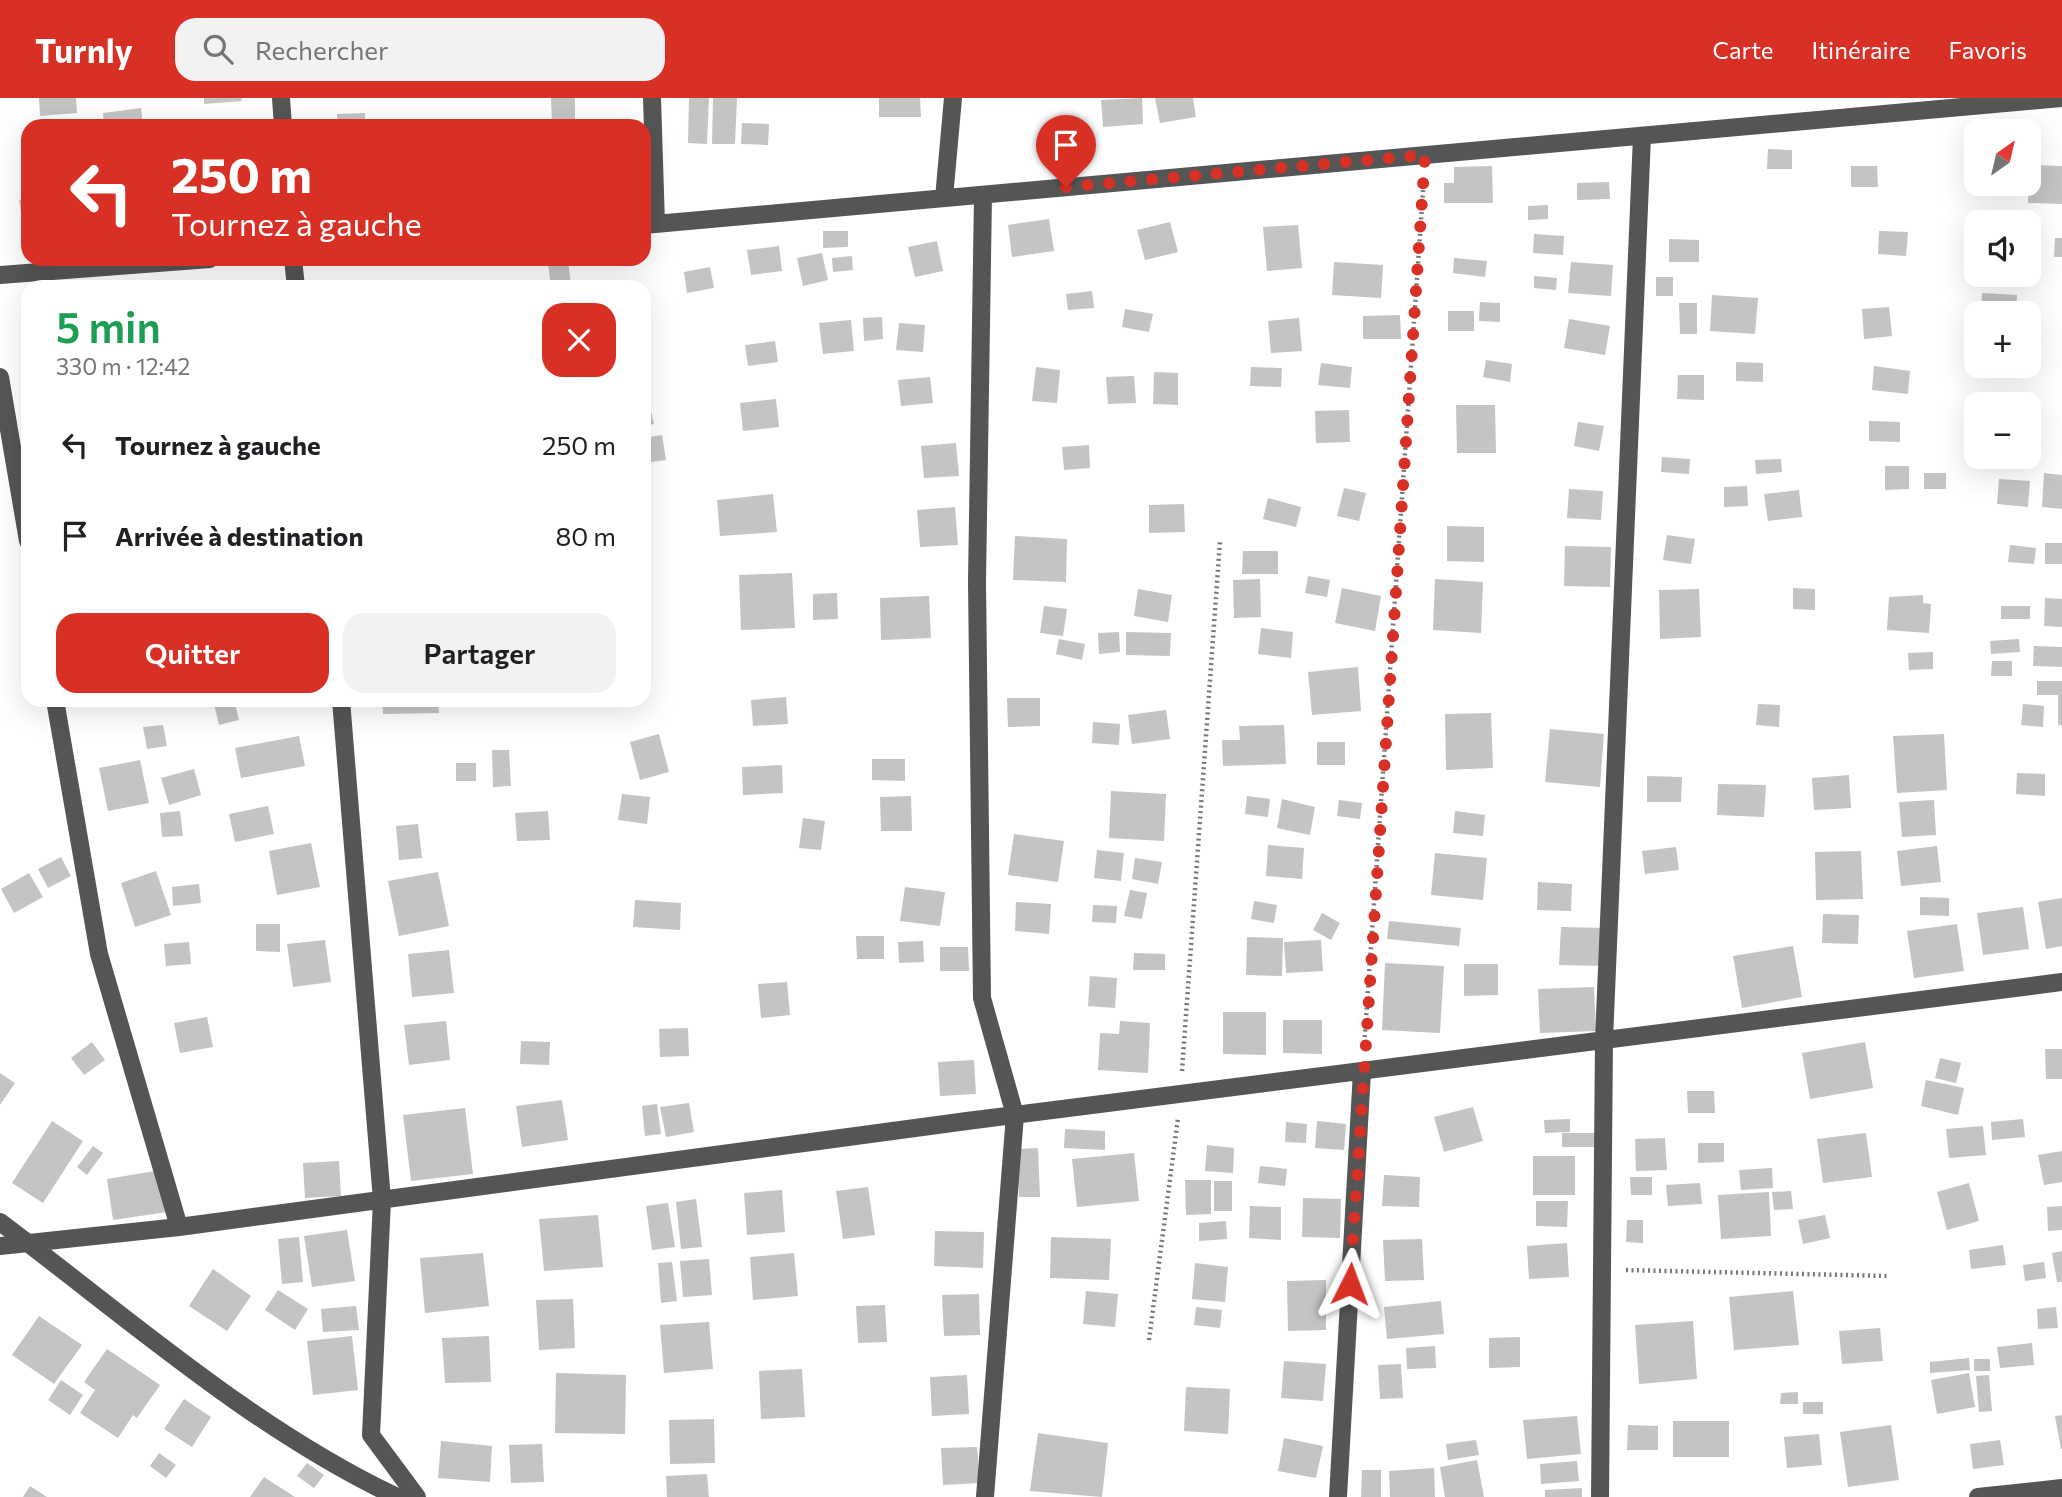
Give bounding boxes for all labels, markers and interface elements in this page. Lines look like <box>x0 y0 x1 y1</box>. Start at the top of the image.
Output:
search box <box>175 18 665 81</box>
text: Turnly <box>35 29 133 70</box>
icon: search <box>199 30 237 68</box>
text: Rechercher <box>255 34 388 65</box>
text: Carte <box>1713 35 1774 64</box>
text: Itinéraire <box>1812 35 1911 64</box>
text: Favoris <box>1949 35 2027 64</box>
pin <box>1036 115 1096 187</box>
north arrow <box>1964 119 2040 196</box>
map controls <box>1964 119 2041 469</box>
icon: arrive <box>1047 126 1085 164</box>
text: 250 m <box>171 143 312 203</box>
icon: left <box>56 147 147 238</box>
text: Tournez à gauche <box>171 203 422 243</box>
button: sound <box>1964 210 2041 287</box>
text: 5 min <box>56 300 161 352</box>
button: + <box>1964 301 2041 378</box>
button: close <box>542 303 616 377</box>
text: 330 m · 12:42 <box>56 352 190 380</box>
button: − <box>1964 392 2041 469</box>
icon: left <box>56 426 94 464</box>
text: Tournez à gauche <box>115 429 321 460</box>
text: 250 m <box>542 429 616 460</box>
icon: arrive <box>56 517 94 555</box>
text: Arrivée à destination <box>115 520 363 551</box>
text: 80 m <box>556 520 616 551</box>
button: Quitter <box>56 613 329 693</box>
button: Partager <box>343 613 616 693</box>
position arrow <box>1313 1247 1387 1321</box>

